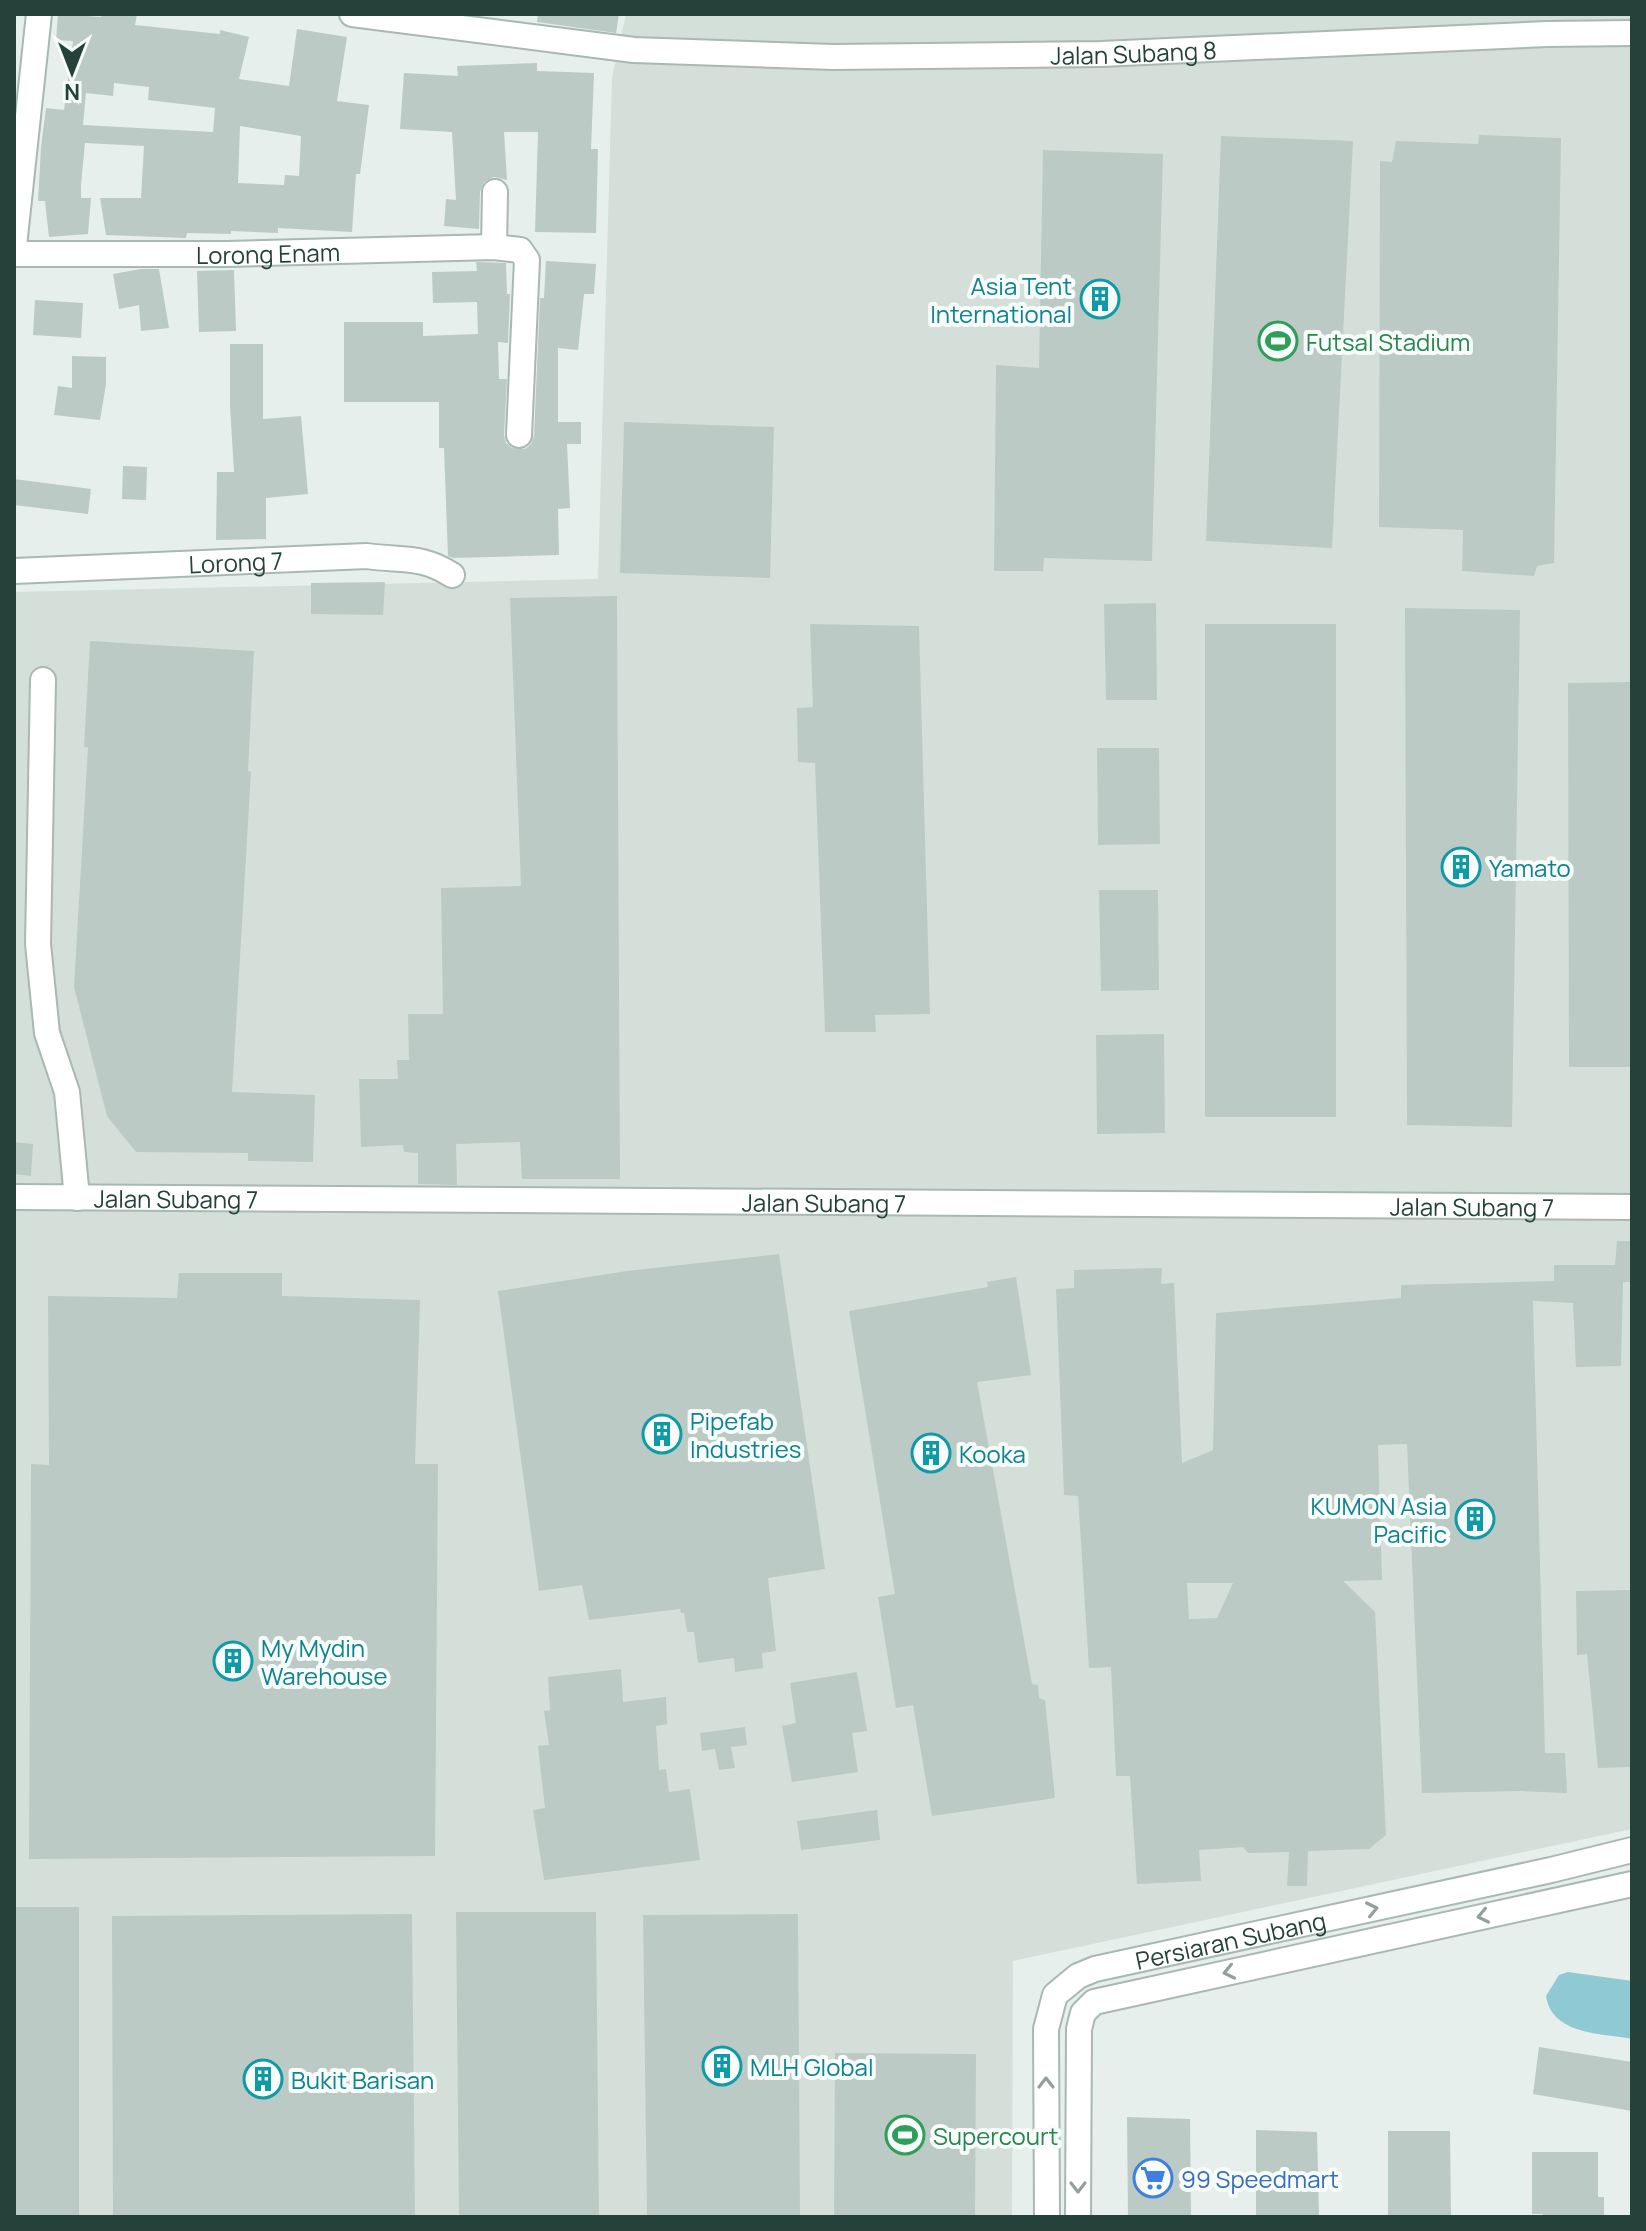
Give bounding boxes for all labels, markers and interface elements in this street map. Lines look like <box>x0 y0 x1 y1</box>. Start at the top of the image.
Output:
north arrow <box>32 32 112 112</box>
street label: Jalan Subang 8 <box>1050 32 1217 71</box>
text: N <box>64 77 80 107</box>
street label: Lorong Enam <box>196 235 340 271</box>
place label: Asia Tent International <box>930 269 1072 330</box>
building icon: Asia Tent International <box>1079 278 1121 320</box>
sports icon: Futsal Stadium <box>1257 320 1299 362</box>
place label: Futsal Stadium <box>1306 325 1470 358</box>
street label: Lorong 7 <box>188 543 284 580</box>
building icon: Yamato <box>1440 846 1482 888</box>
place label: Yamato <box>1489 851 1571 884</box>
street label: Jalan Subang 7 <box>94 1181 258 1215</box>
street label: Jalan Subang 7 <box>742 1185 906 1219</box>
street label: Jalan Subang 7 <box>1390 1189 1554 1223</box>
place label: Pipefab Industries <box>690 1404 801 1465</box>
building icon: Pipefab Industries <box>641 1413 683 1455</box>
building icon: Kooka <box>910 1432 952 1474</box>
place label: Kooka <box>959 1437 1026 1470</box>
place label: KUMON Asia Pacific <box>1310 1489 1447 1550</box>
building icon: KUMON Asia Pacific <box>1454 1498 1496 1540</box>
place label: My Mydin Warehouse <box>261 1631 387 1692</box>
building icon: My Mydin Warehouse <box>212 1640 254 1682</box>
one-way arrow <box>1365 1901 1379 1918</box>
street label: Persiaran Subang <box>1132 1903 1329 1976</box>
one-way arrow <box>1476 1907 1490 1924</box>
one-way arrow <box>1222 1963 1236 1980</box>
building icon: MLH Global <box>701 2045 743 2087</box>
place label: MLH Global <box>750 2050 874 2083</box>
building icon: Bukit Barisan <box>242 2058 284 2100</box>
place label: Bukit Barisan <box>291 2063 434 2096</box>
one-way arrow <box>1037 2076 1055 2089</box>
sports icon: Supercourt <box>884 2114 926 2156</box>
place label: Supercourt <box>933 2119 1058 2152</box>
supermarket icon: 99 Speedmart <box>1132 2157 1174 2199</box>
place label: 99 Speedmart <box>1181 2162 1339 2195</box>
one-way arrow <box>1069 2181 1087 2194</box>

